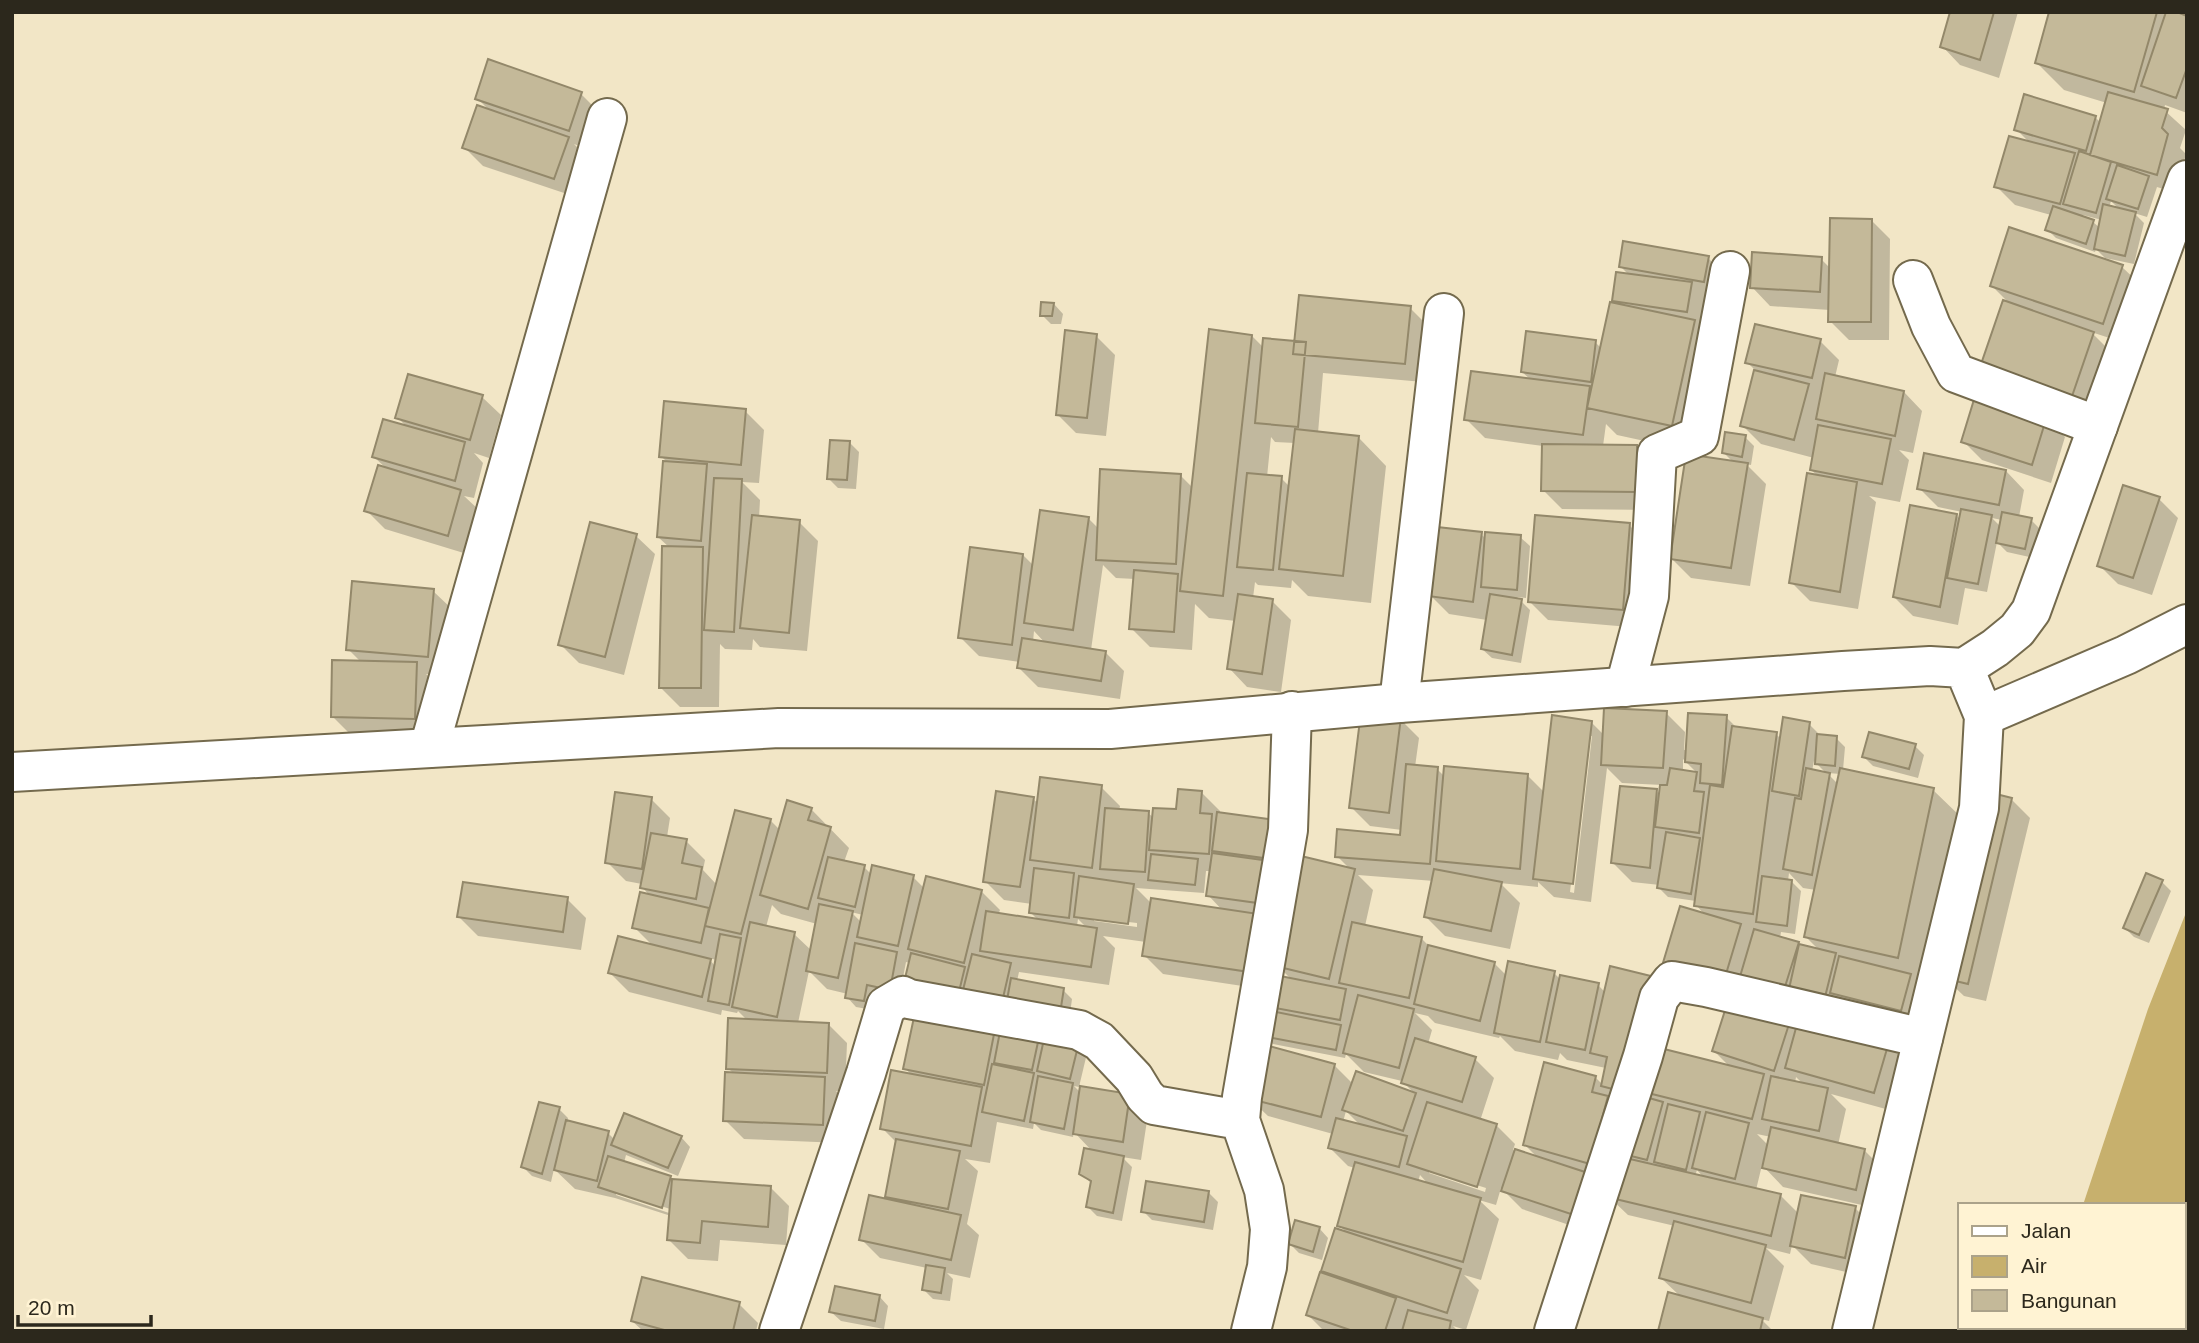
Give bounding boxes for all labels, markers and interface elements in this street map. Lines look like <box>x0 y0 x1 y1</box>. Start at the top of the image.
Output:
legend <box>1958 1203 2185 1329</box>
text: Jalan <box>2021 1219 2071 1242</box>
text: Air <box>2021 1254 2047 1277</box>
scale bar <box>18 1284 150 1328</box>
text: Bangunan <box>2021 1289 2117 1312</box>
text: 20 m <box>28 1296 75 1319</box>

